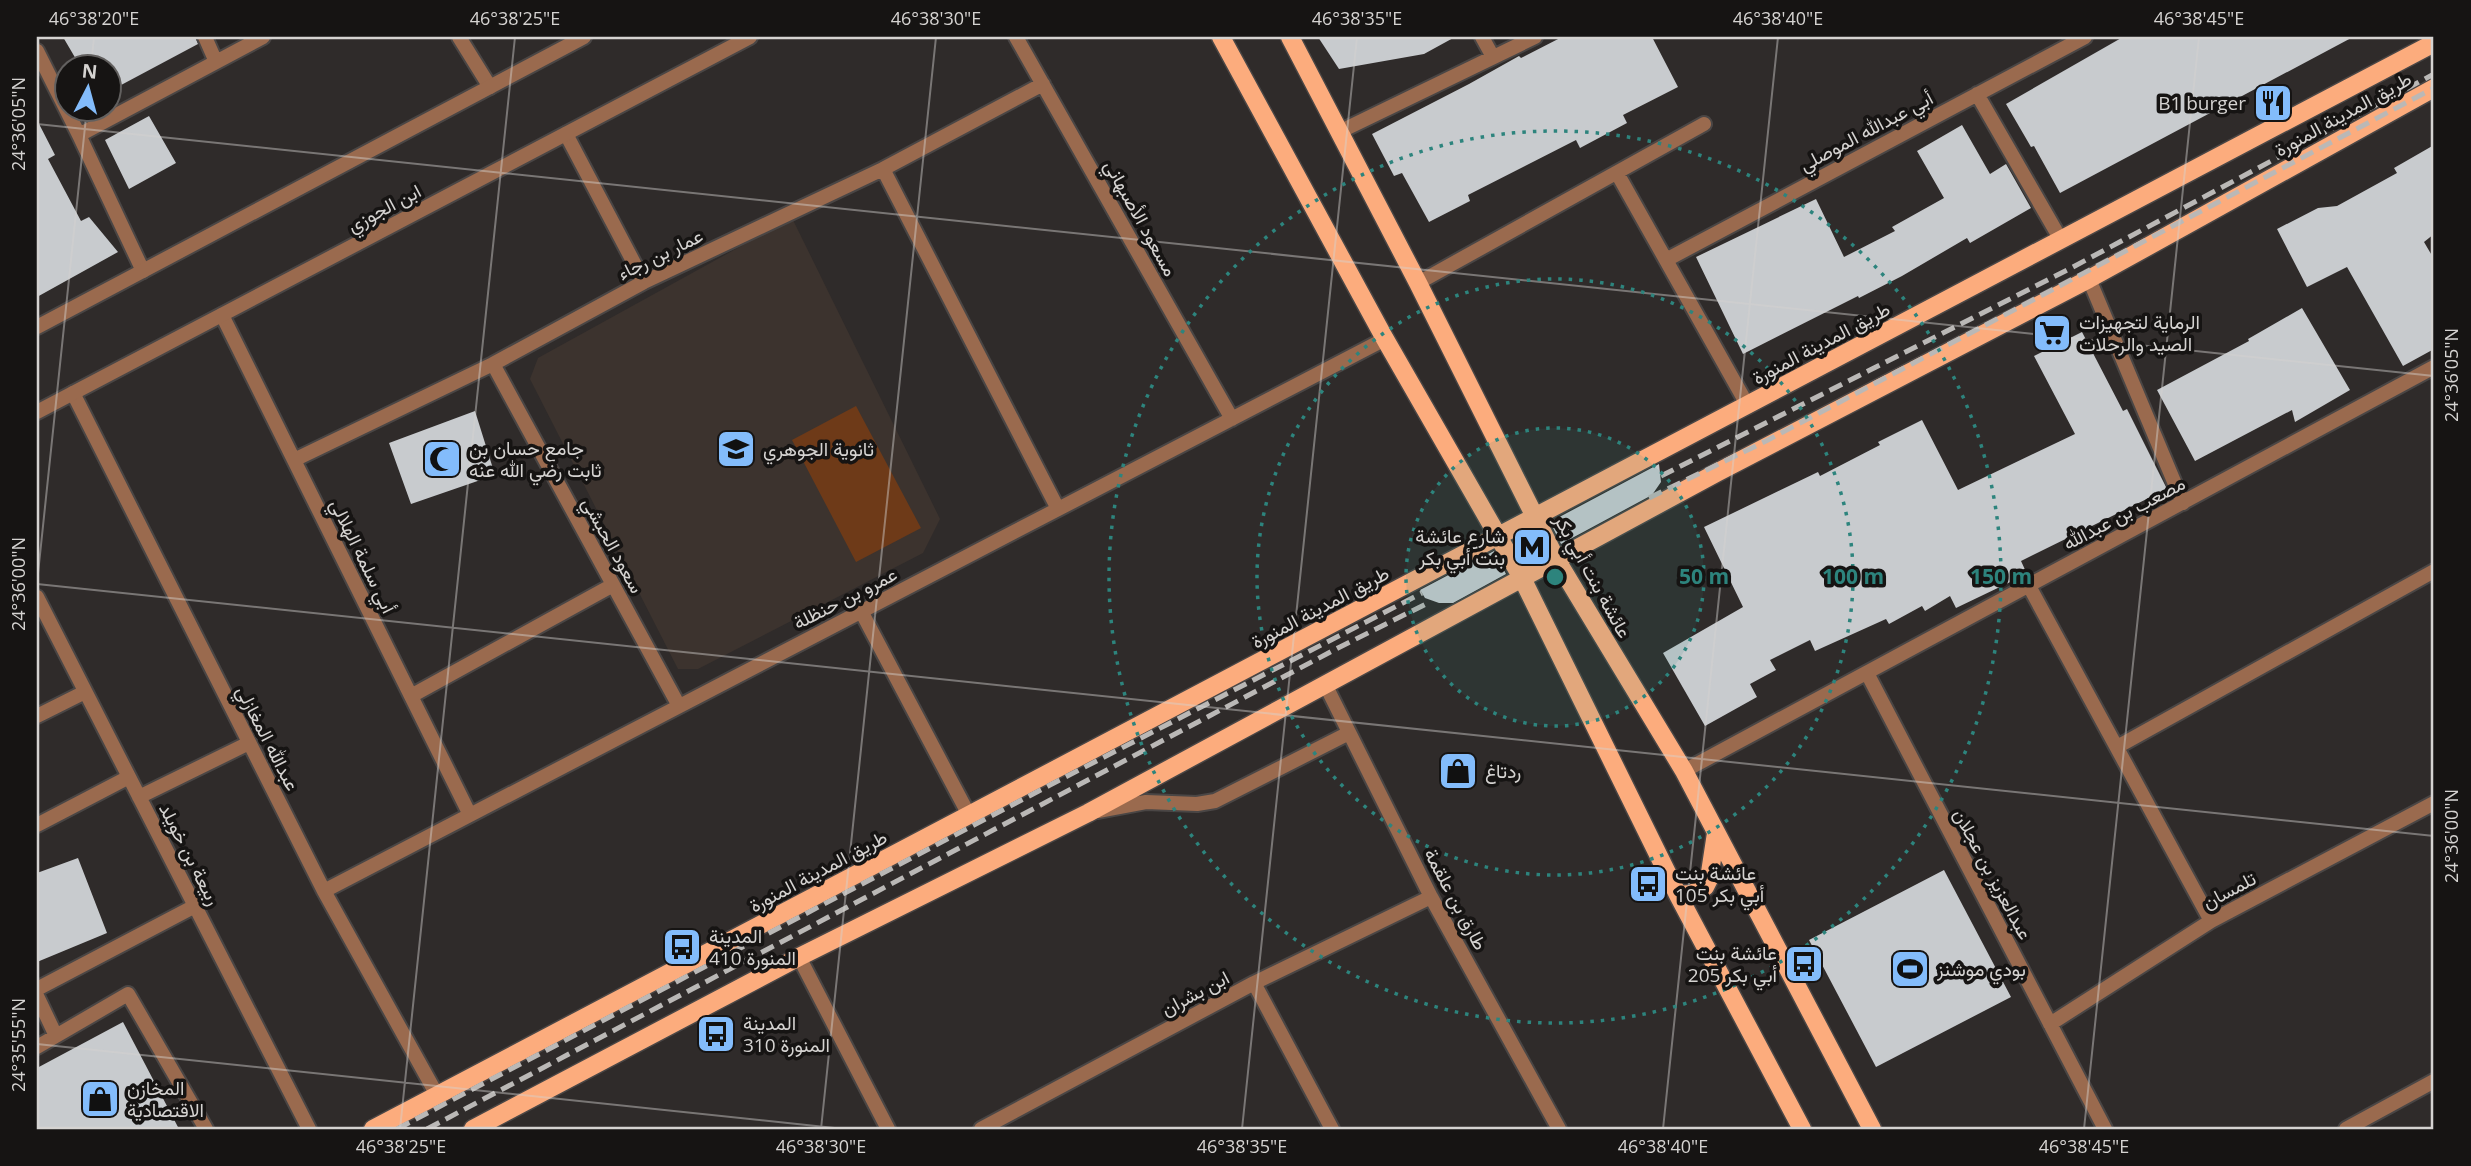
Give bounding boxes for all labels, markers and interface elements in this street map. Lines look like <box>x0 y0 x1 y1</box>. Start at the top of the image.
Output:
text: 46°38'20"E <box>49 6 139 30</box>
text: 46°38'25"E <box>470 6 560 30</box>
text: 46°38'30"E <box>891 6 981 30</box>
text: 46°38'35"E <box>1312 6 1402 30</box>
text: 46°38'40"E <box>1733 6 1823 30</box>
text: 46°38'45"E <box>2154 6 2244 30</box>
north arrow <box>52 52 122 122</box>
text: N <box>81 57 99 85</box>
street label: طريق المدينة المنورة <box>2270 66 2416 162</box>
text: 24°36'05"N <box>6 77 30 171</box>
restaurant icon: B1 burger <box>2252 82 2294 124</box>
street label: أبي عبدالله الموصلي <box>1795 85 1939 180</box>
place label: B1 burger <box>2158 90 2246 116</box>
street label: مسعود الأصبهاني <box>1096 155 1184 282</box>
street label: ابن الجوزي <box>343 178 427 241</box>
street label: عمار بن رجاء <box>613 222 707 286</box>
street label: طريق المدينة المنورة <box>1747 296 1895 390</box>
place label: الرماية لتجهيزات الصيد والرحلات <box>2079 309 2200 357</box>
supermarket icon: الرماية لتجهيزات الصيد والرحلات <box>2031 312 2073 354</box>
text: 24°36'05"N <box>2439 328 2463 422</box>
school or university icon: ثانوية الجوهري <box>715 428 757 470</box>
place label: جامع حسان بن ثابت رضي الله عنه <box>469 435 602 486</box>
place label: ثانوية الجوهري <box>763 436 874 465</box>
mosque icon: جامع حسان بن ثابت رضي الله عنه <box>421 438 463 480</box>
street label: مصعب بن عبدالله <box>2058 470 2190 556</box>
street label: سعود الحبشي <box>573 492 650 599</box>
street label: أبي سلمة الهلالي <box>321 494 402 619</box>
street label: عائشة بنت أبي بكر <box>1545 509 1638 644</box>
place label: شارع عائشة بنت أبي بكر <box>1415 523 1505 574</box>
metro station icon: شارع عائشة بنت أبي بكر <box>1511 526 1553 568</box>
text: 24°36'00"N <box>6 537 30 631</box>
street label: طريق المدينة المنورة <box>1246 560 1394 654</box>
street label: عمرو بن حنظلة <box>789 561 901 635</box>
text: 50 m <box>1679 562 1729 590</box>
text: 100 m <box>1822 562 1884 590</box>
text: 150 m <box>1970 562 2032 590</box>
centre of rings <box>1543 565 1567 589</box>
street label: عبدالله المغازلي <box>228 681 306 797</box>
shop icon: ردتاغ <box>1437 750 1479 792</box>
place label: ردتاغ <box>1485 758 1521 784</box>
text: 24°36'00"N <box>2439 789 2463 883</box>
street label: ربيعة بن خويلد <box>153 798 227 910</box>
street label: عبدالعزيز بن عجلان <box>1947 804 2039 944</box>
street label: طريق المدينة المنورة <box>744 824 892 918</box>
street label: طارق بن علقمة <box>1418 844 1494 954</box>
place label: عائشة بنت أبي بكر 105 <box>1675 860 1764 911</box>
bus stop icon: عائشة بنت أبي بكر 105 <box>1627 863 1669 905</box>
street label: تلمسان <box>2198 865 2260 915</box>
place label: المدينة المنورة 410 <box>709 923 796 971</box>
bus stop icon: المدينة المنورة 410 <box>661 926 703 968</box>
place label: عائشة بنت أبي بكر 205 <box>1688 940 1777 991</box>
bus stop icon: عائشة بنت أبي بكر 205 <box>1783 943 1825 985</box>
sports icon: بودي موشنز <box>1889 948 1931 990</box>
place label: بودي موشنز <box>1936 956 2026 985</box>
street label: ابن بشران <box>1156 964 1234 1022</box>
text: 24°35'55"N <box>6 998 30 1092</box>
place label: المدينة المنورة 310 <box>743 1010 830 1058</box>
bus stop icon: المدينة المنورة 310 <box>695 1013 737 1055</box>
place label: المخازن الاقتصادية <box>127 1075 204 1123</box>
shop icon: المخازن الاقتصادية <box>79 1078 121 1120</box>
text: 46°38'25"E <box>356 1134 446 1158</box>
text: 46°38'30"E <box>776 1134 866 1158</box>
text: 46°38'35"E <box>1197 1134 1287 1158</box>
text: 46°38'40"E <box>1618 1134 1708 1158</box>
text: 46°38'45"E <box>2039 1134 2129 1158</box>

